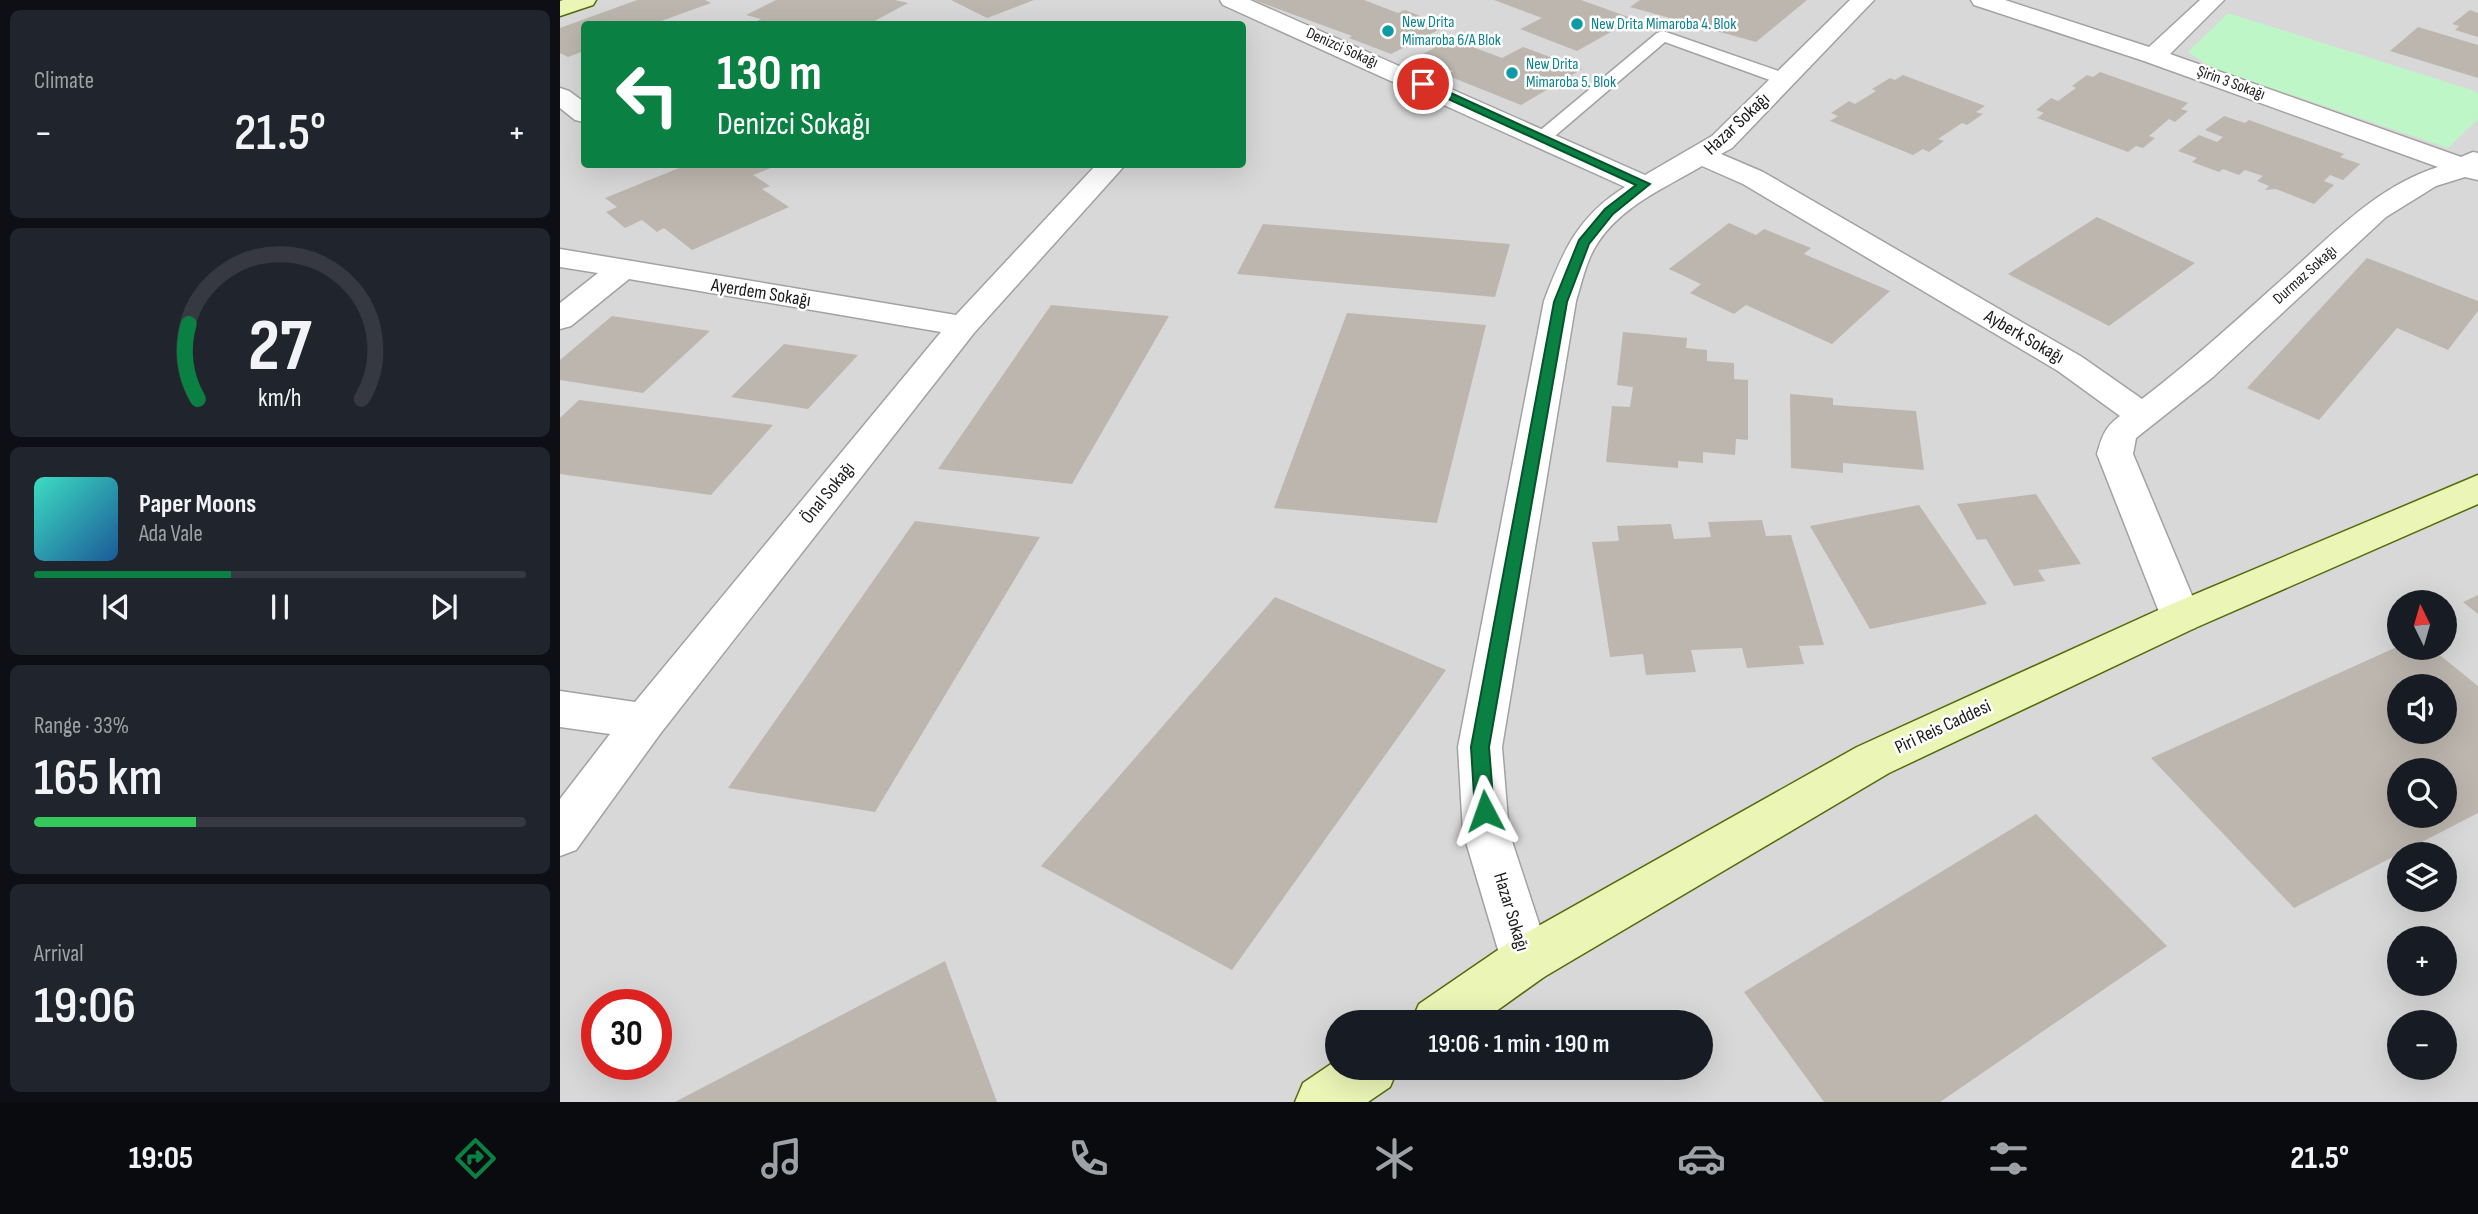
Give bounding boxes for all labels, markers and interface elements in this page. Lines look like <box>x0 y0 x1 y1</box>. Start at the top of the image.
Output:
place label: New Drita Mimaroba 6/A Blok <box>1402 13 1501 50</box>
place label: New Drita Mimaroba 4. Blok <box>1591 15 1736 34</box>
marker: New Drita Mimaroba 4. Blok <box>1569 16 1585 32</box>
marker: New Drita Mimaroba 6/A Blok <box>1380 23 1396 39</box>
street label: Denizci Sokağı <box>1303 24 1381 72</box>
text: 130 m <box>717 45 822 104</box>
icon: left <box>602 49 693 140</box>
pin <box>1393 54 1453 114</box>
place label: New Drita Mimaroba 5. Blok <box>1526 55 1616 92</box>
street label: Şirin 3 Sokağı <box>2194 62 2268 104</box>
icon: arrive <box>1404 65 1442 103</box>
marker: New Drita Mimaroba 5. Blok <box>1504 65 1520 81</box>
text: Climate <box>34 67 94 95</box>
street label: Hazar Sokağı <box>1699 88 1775 160</box>
text: 21.5° <box>234 102 326 165</box>
text: Denizci Sokağı <box>717 105 870 144</box>
text: − <box>34 111 53 156</box>
text: + <box>507 111 526 156</box>
street label: Durmaz Sokağı <box>2269 241 2341 308</box>
street label: Ayerdem Sokağı <box>709 274 812 312</box>
text: 27 <box>248 303 312 391</box>
street label: Ayberk Sokağı <box>1979 304 2068 369</box>
text: km/h <box>258 382 302 413</box>
street label: Önal Sokağı <box>796 457 860 529</box>
text: Paper Moons <box>139 489 256 520</box>
text: Ada Vale <box>139 520 203 548</box>
icon: previous <box>97 588 135 626</box>
icon: pause <box>261 588 299 626</box>
icon: next <box>425 588 463 626</box>
north arrow <box>2387 590 2457 660</box>
map controls <box>2387 590 2457 1080</box>
button: sound <box>2387 674 2457 744</box>
street label: Piri Reis Caddesi <box>1891 695 1995 759</box>
text: Range · 33% <box>34 712 129 740</box>
text: 165 km <box>34 747 162 810</box>
button: search <box>2387 758 2457 828</box>
position arrow <box>1448 774 1522 848</box>
button: layers <box>2387 842 2457 912</box>
street label: Hazar Sokağı <box>1488 870 1534 954</box>
button: + <box>2387 926 2457 996</box>
text: Arrival <box>34 940 83 968</box>
text: 19:06 <box>34 975 136 1038</box>
speed limit sign: 30 <box>581 989 672 1080</box>
button: − <box>2387 1010 2457 1080</box>
text: 19:06 · 1 min · 190 m <box>1428 1029 1610 1060</box>
icon: directions <box>451 1134 500 1183</box>
icon: music <box>757 1134 806 1183</box>
icon: phone <box>1064 1134 1113 1183</box>
icon: climate <box>1370 1134 1419 1183</box>
icon: car <box>1677 1134 1726 1183</box>
icon: filters <box>1984 1134 2033 1183</box>
text: 19:05 <box>129 1139 193 1178</box>
text: 21.5° <box>2290 1139 2349 1178</box>

